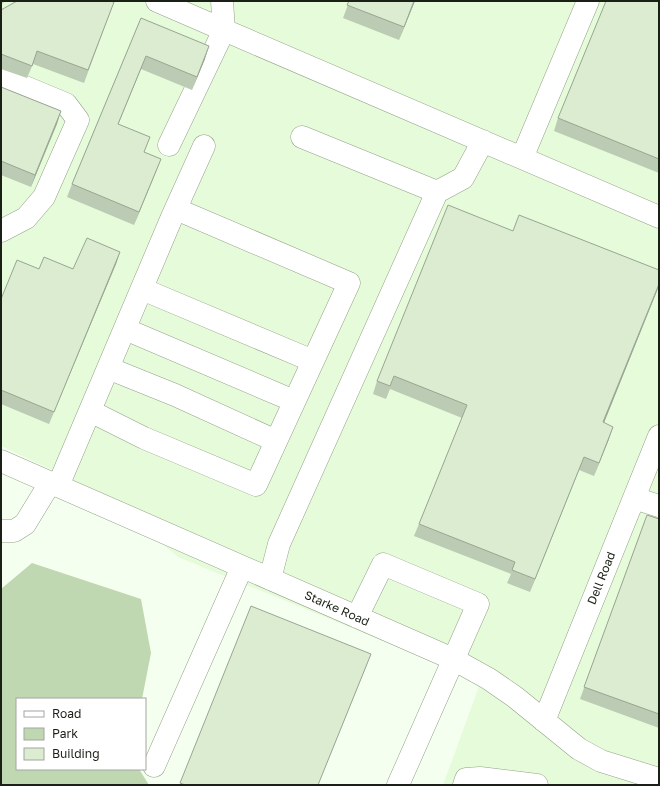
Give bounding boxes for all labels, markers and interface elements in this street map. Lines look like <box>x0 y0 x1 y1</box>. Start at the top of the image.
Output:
street label: Dell Road <box>584 549 618 607</box>
street label: Starke Road <box>302 587 372 629</box>
legend <box>16 698 146 770</box>
text: Road <box>52 706 81 721</box>
text: Park <box>52 726 78 741</box>
text: Building <box>52 746 100 761</box>

